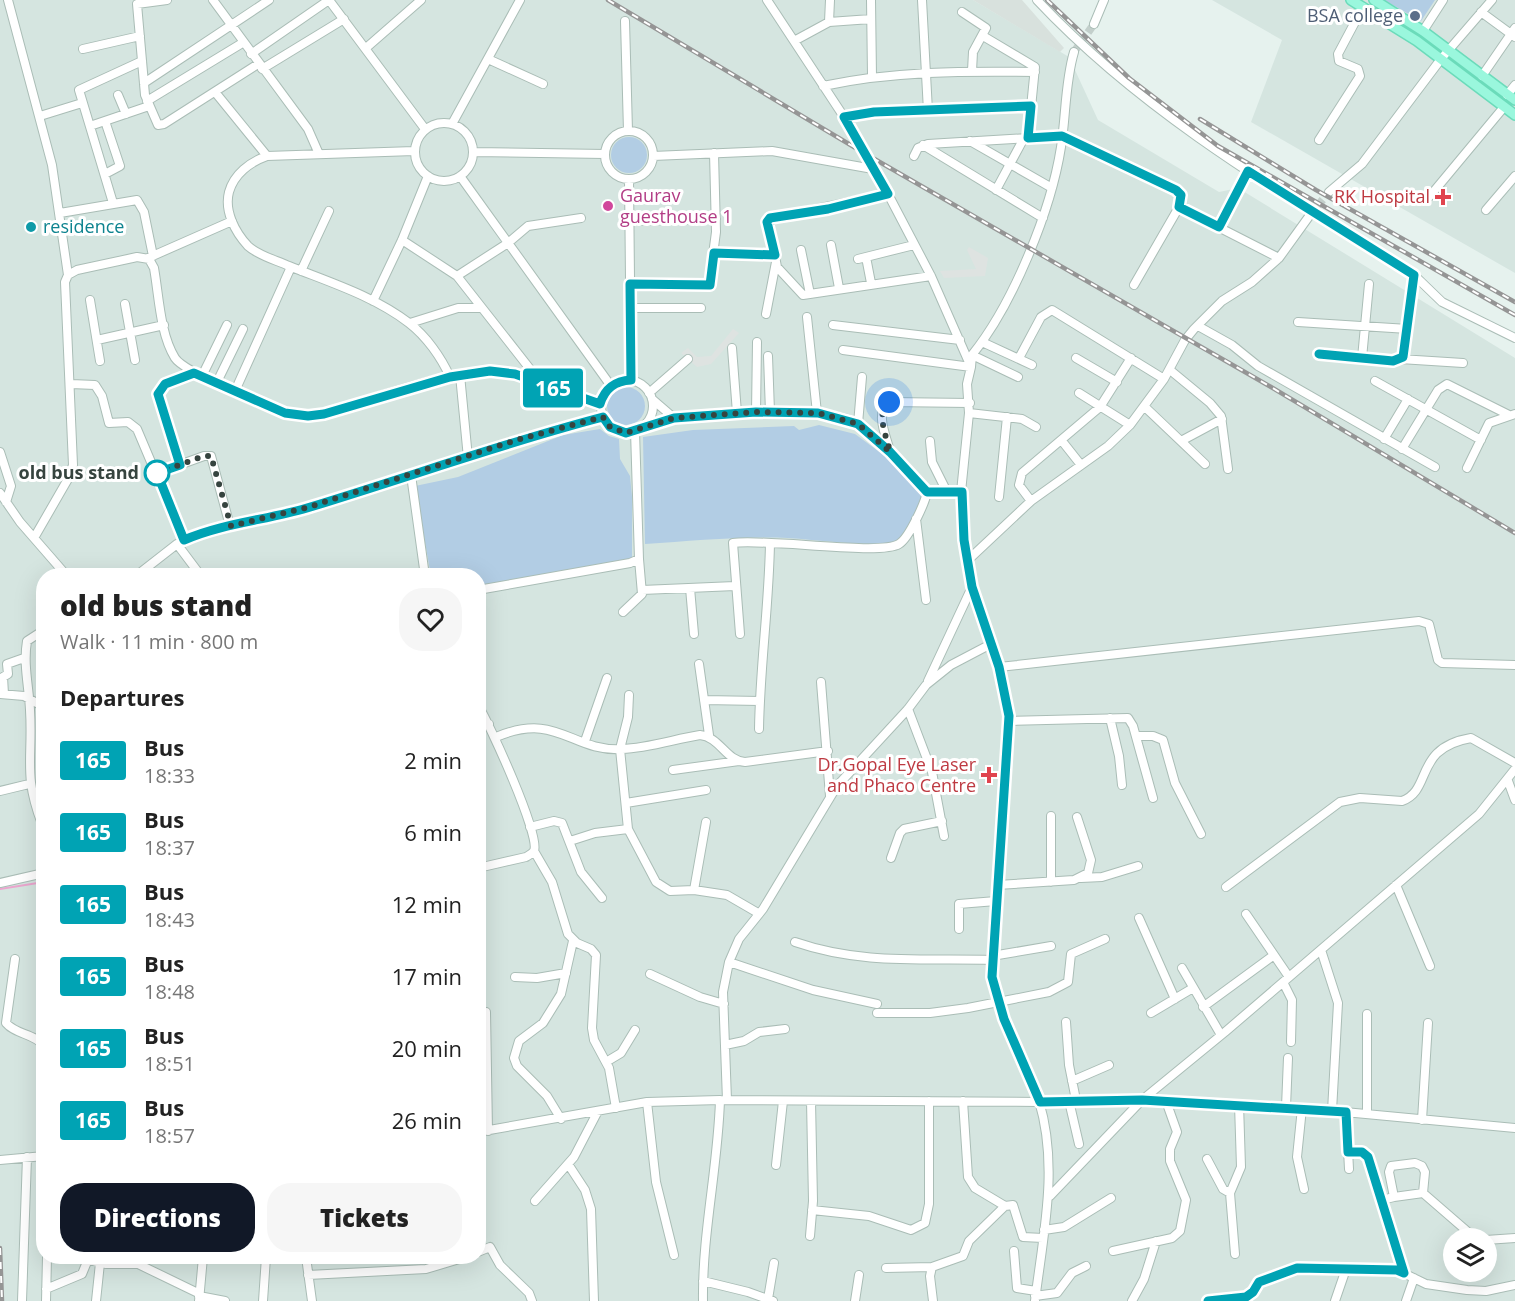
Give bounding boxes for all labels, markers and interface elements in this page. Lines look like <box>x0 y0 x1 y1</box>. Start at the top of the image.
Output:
place label: BSA college <box>1307 3 1403 27</box>
marker: BSA college <box>1408 9 1422 23</box>
place label: Gaurav guesthouse 1 <box>620 183 732 228</box>
place label: RK Hospital <box>1334 184 1430 208</box>
marker: RK Hospital <box>1434 188 1452 206</box>
marker: Gaurav guesthouse 1 <box>601 199 615 213</box>
place label: residence <box>43 214 124 238</box>
marker: residence <box>24 220 38 234</box>
line badge: 165 <box>518 368 588 408</box>
text: 165 <box>535 374 571 402</box>
your location <box>874 387 904 417</box>
place label: old bus stand <box>19 460 139 484</box>
marker: old bus stand <box>144 460 170 486</box>
text: old bus stand <box>60 586 252 624</box>
button: heart <box>399 588 462 651</box>
text: Walk · 11 min · 800 m <box>60 628 258 655</box>
text: Departures <box>60 682 184 712</box>
text: Bus <box>144 732 184 762</box>
text: 2 min <box>404 745 462 775</box>
text: 165 <box>75 746 111 774</box>
place label: Dr.Gopal Eye Laser and Phaco Centre <box>817 752 977 797</box>
text: 18:33 <box>144 762 195 789</box>
marker: Dr.Gopal Eye Laser and Phaco Centre <box>980 766 998 784</box>
text: Bus <box>144 804 184 834</box>
text: 6 min <box>404 817 462 847</box>
text: 165 <box>75 818 111 846</box>
text: 18:37 <box>144 834 195 861</box>
text: Bus <box>144 876 184 906</box>
text: 12 min <box>392 889 462 919</box>
text: 165 <box>75 890 111 918</box>
text: 18:43 <box>144 906 195 933</box>
text: Bus <box>144 948 184 978</box>
text: 17 min <box>392 961 462 991</box>
text: 165 <box>75 962 111 990</box>
text: 18:48 <box>144 978 195 1005</box>
text: Bus <box>144 1020 184 1050</box>
text: 20 min <box>392 1033 462 1063</box>
text: 165 <box>75 1034 111 1062</box>
text: 18:51 <box>144 1050 195 1077</box>
text: Bus <box>144 1092 184 1122</box>
text: 26 min <box>392 1105 462 1135</box>
text: 165 <box>75 1106 111 1134</box>
text: 18:57 <box>144 1122 195 1149</box>
button: Directions <box>60 1183 255 1252</box>
button: Tickets <box>267 1183 462 1252</box>
map controls <box>1443 1228 1497 1282</box>
button: layers <box>1443 1228 1497 1282</box>

